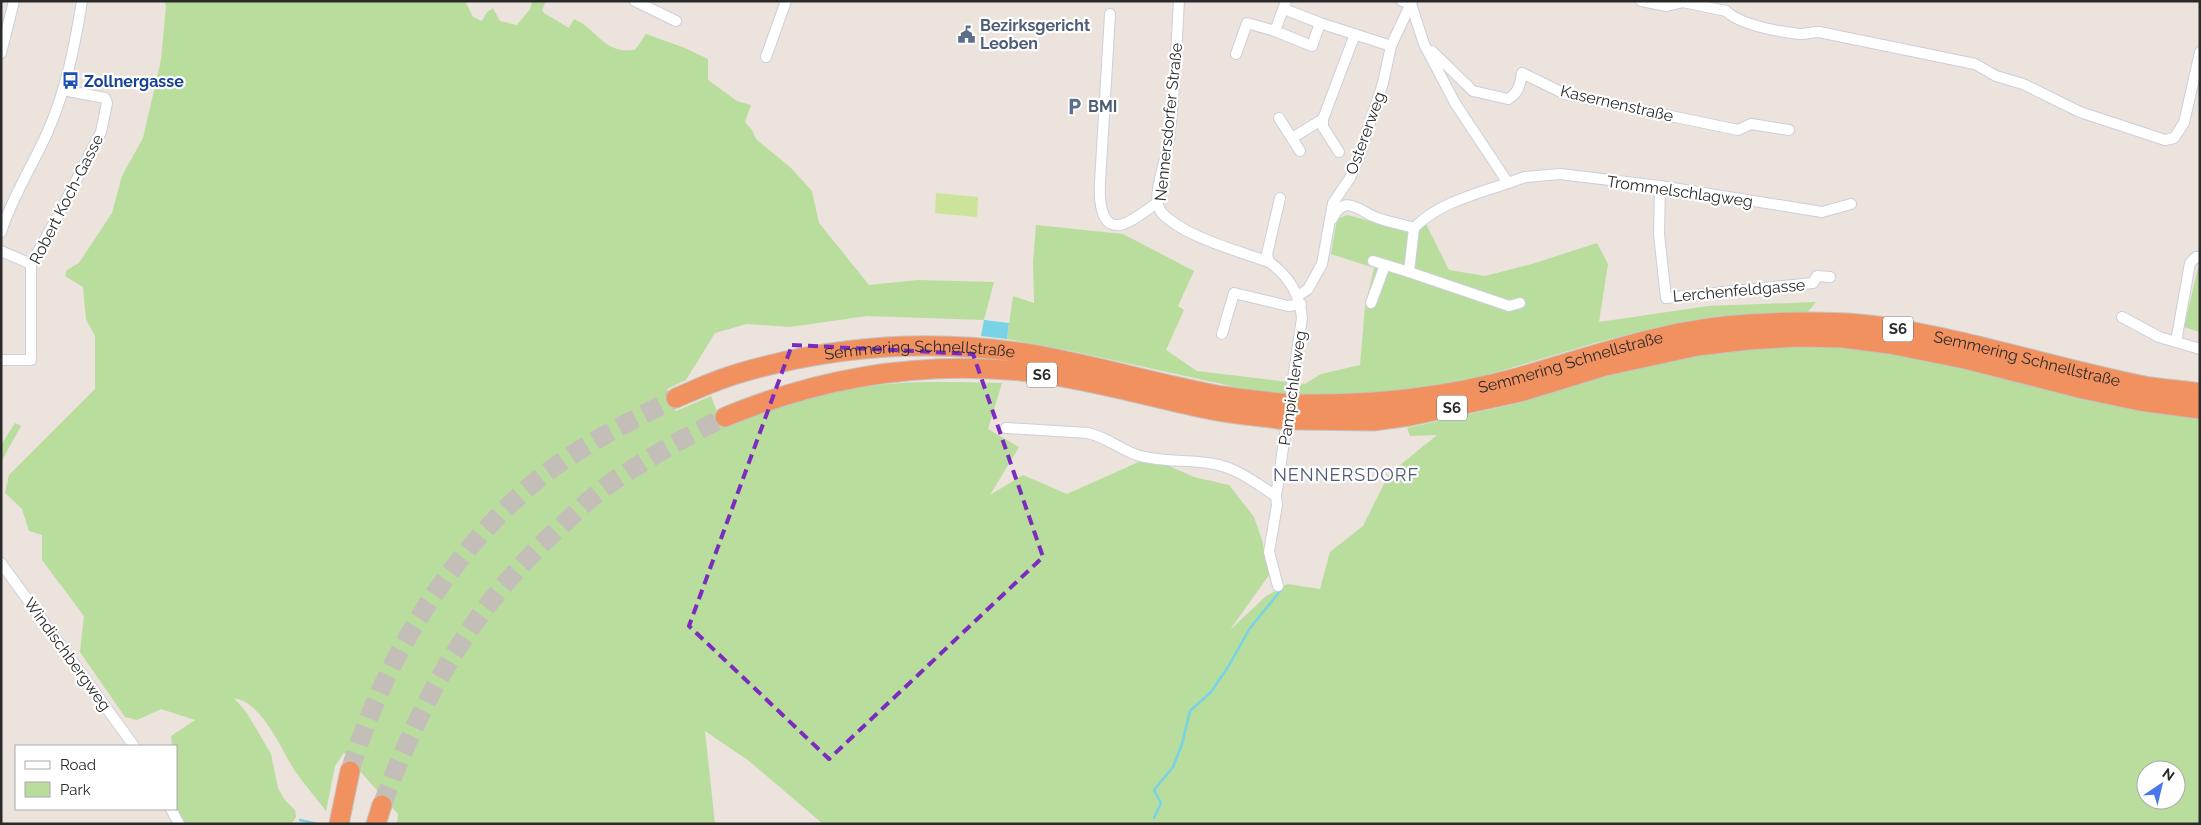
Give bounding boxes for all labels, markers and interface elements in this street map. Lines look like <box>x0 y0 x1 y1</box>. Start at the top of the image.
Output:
place label: Bezirksgericht Leoben <box>980 16 1090 53</box>
public building icon: Bezirksgericht Leoben <box>956 24 976 44</box>
street label: Nennersdorfer Straße <box>1151 42 1186 202</box>
bus stop icon: Zollnergasse <box>60 71 80 91</box>
place label: Zollnergasse <box>84 72 184 91</box>
street label: Kasernenstraße <box>1559 81 1675 126</box>
street label: Ostererweg <box>1342 89 1389 177</box>
parking icon: BMI <box>1064 96 1084 116</box>
place label: BMI <box>1088 97 1117 116</box>
street label: Robert Koch-Gasse <box>25 131 107 267</box>
street label: Trommelschlagweg <box>1606 172 1754 211</box>
street label: Lerchenfeldgasse <box>1672 275 1806 306</box>
road number: S6 <box>1883 316 1913 342</box>
street label: Semmering Schnellstraße <box>1932 327 2122 391</box>
street label: Semmering Schnellstraße <box>1476 328 1665 397</box>
street label: Pampichlerweg <box>1275 329 1310 447</box>
street label: Semmering Schnellstraße <box>823 337 1016 364</box>
road number: S6 <box>1027 362 1057 388</box>
road number: S6 <box>1437 396 1467 420</box>
district label: NENNERSDORF <box>1273 464 1419 485</box>
street label: Windischbergweg <box>20 594 115 715</box>
legend <box>15 745 178 810</box>
text: Road <box>60 756 96 774</box>
north arrow <box>2136 760 2186 810</box>
text: N <box>2159 765 2177 784</box>
text: Park <box>60 781 91 799</box>

